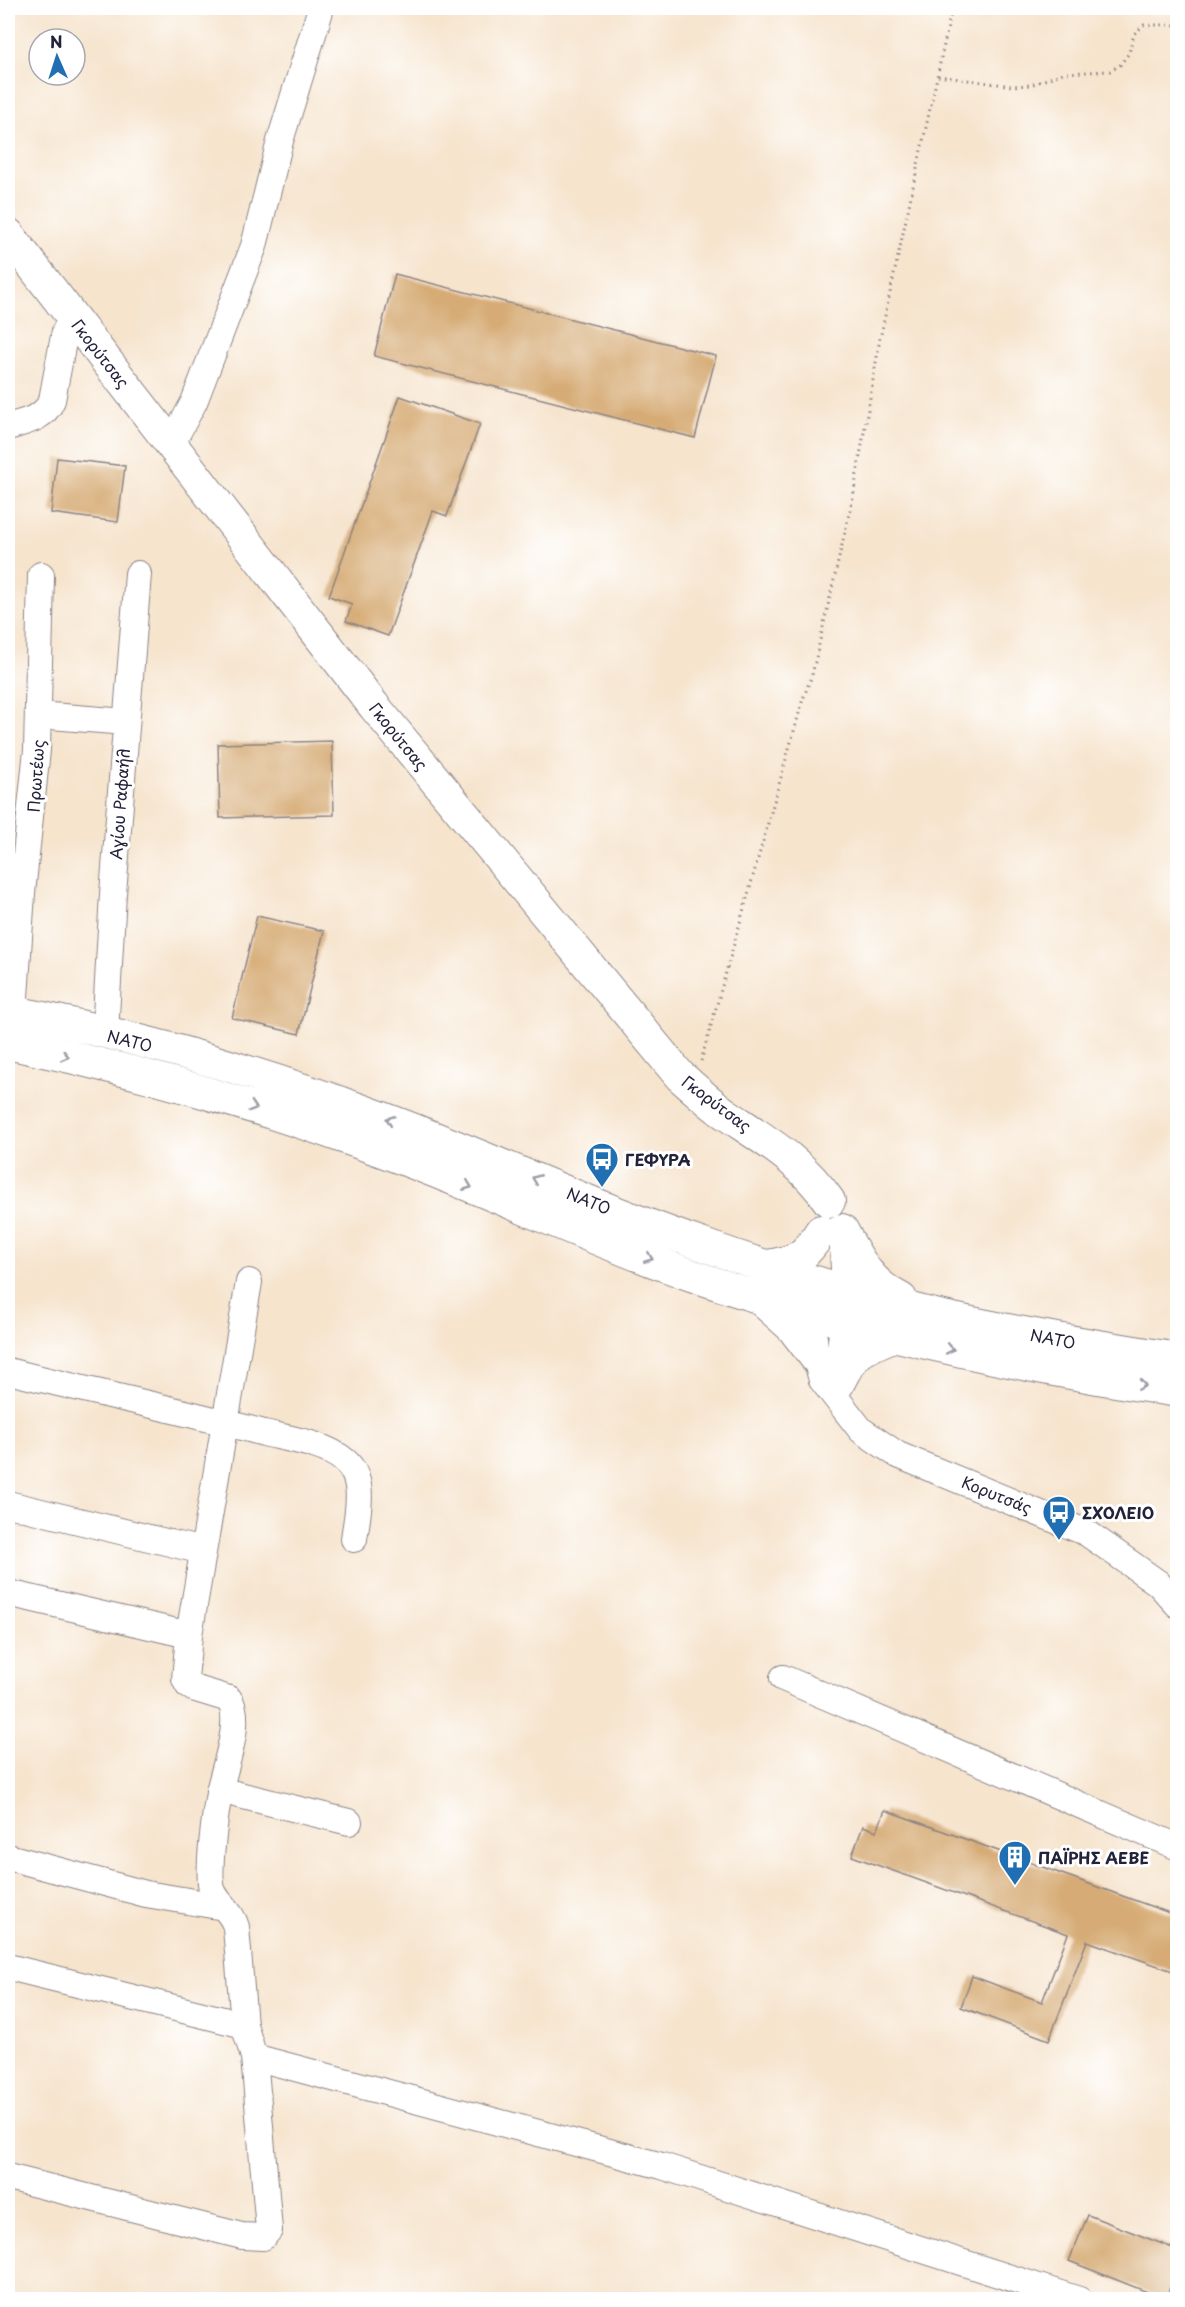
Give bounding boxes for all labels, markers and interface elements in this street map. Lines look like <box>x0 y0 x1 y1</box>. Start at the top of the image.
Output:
north arrow <box>27 27 87 87</box>
text: N <box>49 29 63 53</box>
street label: Γκορύτσας <box>67 314 135 392</box>
street label: Γκορύτσας <box>364 697 434 775</box>
street label: Πρωτέως <box>20 739 50 813</box>
street label: Αγίου Ραφαήλ <box>103 748 135 860</box>
street label: ΝΑΤΟ <box>105 1023 155 1057</box>
one-way arrow <box>59 1049 69 1062</box>
street label: Γκορύτσας <box>677 1069 757 1137</box>
one-way arrow <box>247 1100 258 1112</box>
one-way arrow <box>385 1115 396 1128</box>
bus stop icon: ΓΕΦΥΡΑ <box>584 1141 620 1188</box>
place label: ΓΕΦΥΡΑ <box>625 1147 691 1171</box>
one-way arrow <box>532 1174 543 1186</box>
one-way arrow <box>462 1179 473 1191</box>
street label: ΝΑΤΟ <box>563 1180 615 1220</box>
one-way arrow <box>643 1251 654 1263</box>
street label: ΝΑΤΟ <box>1028 1322 1078 1354</box>
one-way arrow <box>945 1342 955 1355</box>
one-way arrow <box>1137 1379 1146 1391</box>
street label: Κορυτσάς <box>958 1469 1036 1519</box>
bus stop icon: ΣΧΟΛΕΙΟ <box>1041 1494 1077 1541</box>
place label: ΣΧΟΛΕΙΟ <box>1082 1500 1154 1524</box>
building icon: ΠΑΪΡΗΣ ΑΕΒΕ <box>997 1839 1033 1886</box>
place label: ΠΑΪΡΗΣ ΑΕΒΕ <box>1038 1845 1150 1869</box>

